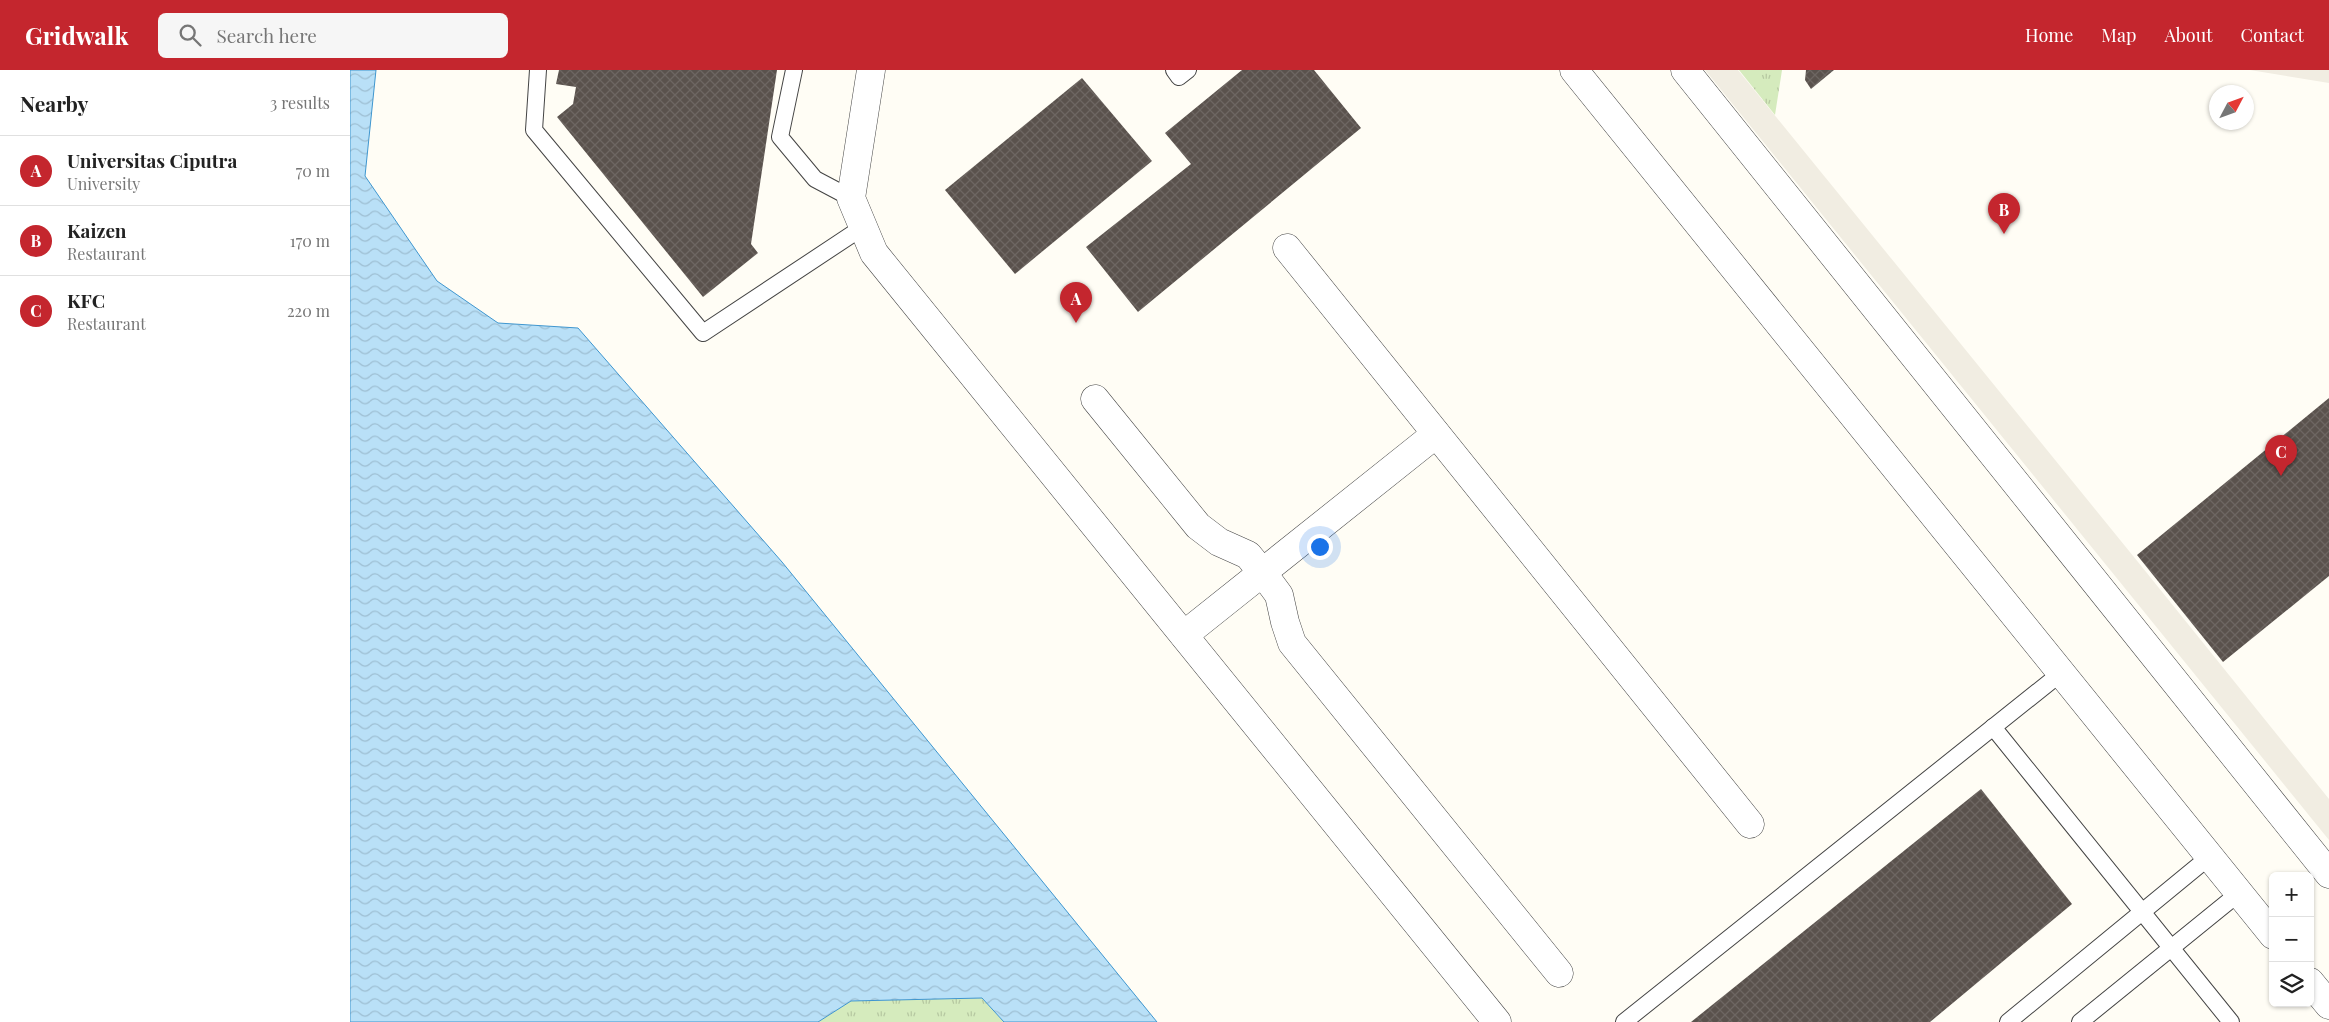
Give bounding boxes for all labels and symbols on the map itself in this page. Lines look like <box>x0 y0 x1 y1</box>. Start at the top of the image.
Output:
north arrow <box>2209 85 2254 130</box>
pin: B <box>1988 193 2020 234</box>
pin: A <box>1060 282 1092 323</box>
pin: C <box>2265 435 2297 476</box>
your location <box>1307 534 1333 560</box>

